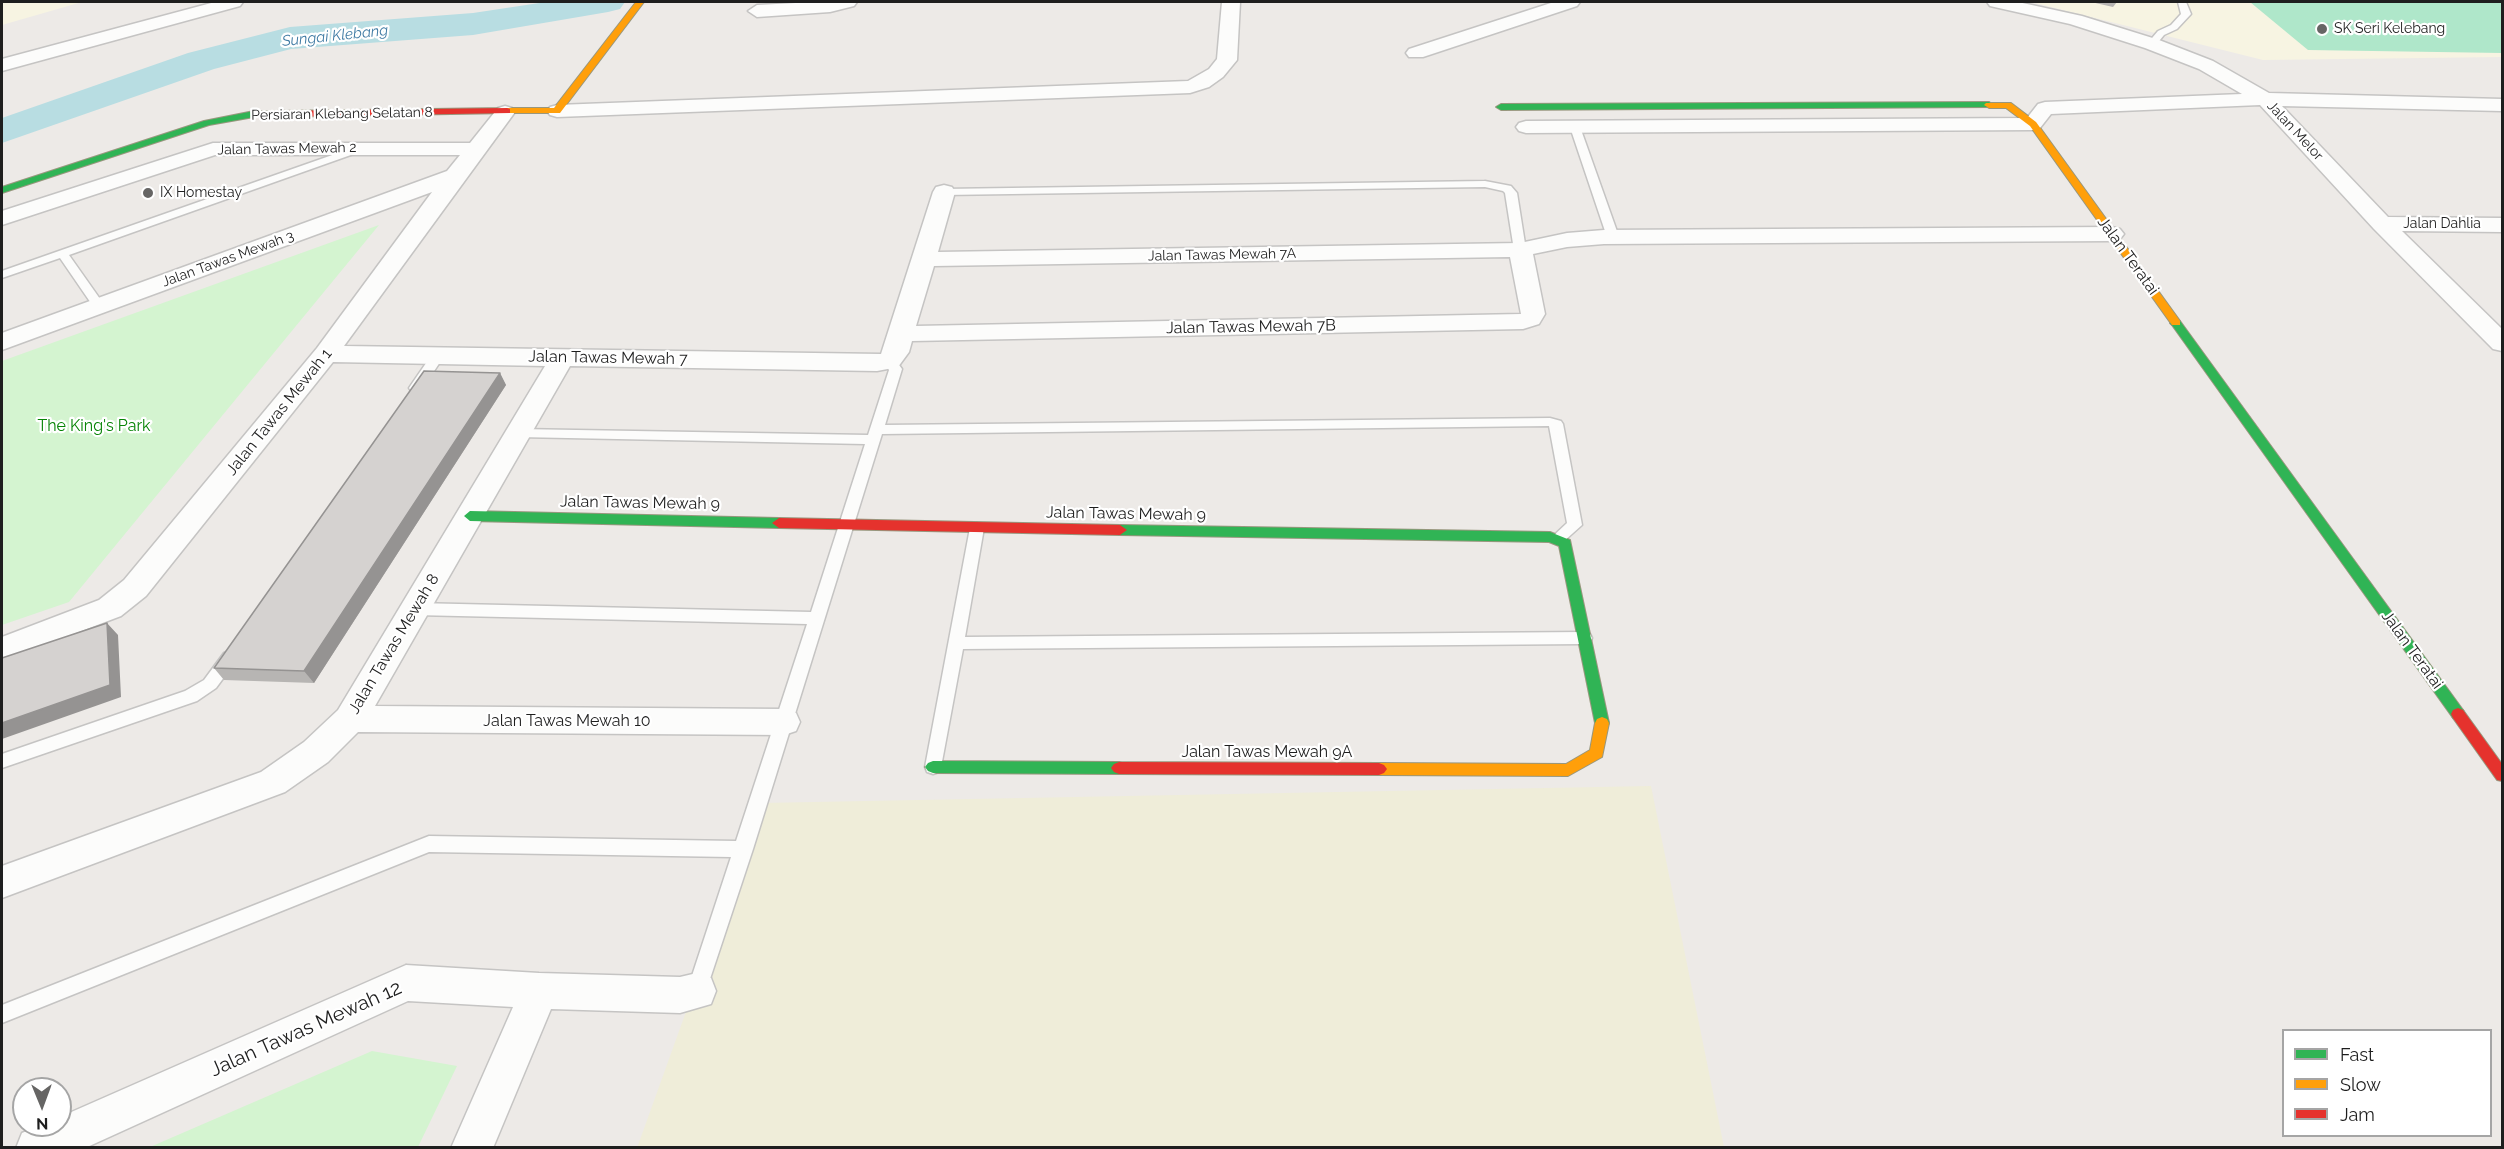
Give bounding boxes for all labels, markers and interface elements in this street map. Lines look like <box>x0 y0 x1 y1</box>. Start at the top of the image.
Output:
water label: Sungai Klebang <box>281 21 389 51</box>
place label: SK Seri Kelebang <box>2334 21 2445 37</box>
marker: SK Seri Kelebang <box>2315 22 2329 36</box>
street label: Jalan Melor <box>2263 98 2327 164</box>
street label: Persiaran Klebang Selatan 8 <box>251 104 433 124</box>
street label: Jalan Tawas Mewah 2 <box>217 139 357 159</box>
place label: IX Homestay <box>160 185 242 201</box>
marker: IX Homestay <box>141 186 155 200</box>
street label: Jalan Teratai <box>2093 213 2163 299</box>
street label: Jalan Dahlia <box>2403 216 2481 232</box>
street label: Jalan Tawas Mewah 3 <box>160 227 296 291</box>
street label: Jalan Tawas Mewah 7A <box>1148 245 1296 265</box>
street label: Jalan Tawas Mewah 7B <box>1166 316 1336 338</box>
street label: Jalan Tawas Mewah 1 <box>222 345 336 479</box>
street label: Jalan Tawas Mewah 7 <box>528 347 688 369</box>
park label: The King's Park <box>37 416 151 436</box>
street label: Jalan Tawas Mewah 9 <box>560 492 720 514</box>
street label: Jalan Tawas Mewah 9 <box>1046 503 1206 525</box>
street label: Jalan Tawas Mewah 8 <box>345 570 443 718</box>
street label: Jalan Teratai <box>2377 607 2447 693</box>
street label: Jalan Tawas Mewah 10 <box>483 711 651 731</box>
street label: Jalan Tawas Mewah 9A <box>1182 742 1352 762</box>
street label: Jalan Tawas Mewah 12 <box>206 976 406 1082</box>
legend <box>2282 1029 2492 1137</box>
text: Fast <box>2340 1044 2374 1065</box>
text: Slow <box>2340 1074 2381 1095</box>
north arrow <box>12 1077 72 1137</box>
text: Jam <box>2340 1104 2375 1125</box>
text: N <box>36 1114 49 1133</box>

